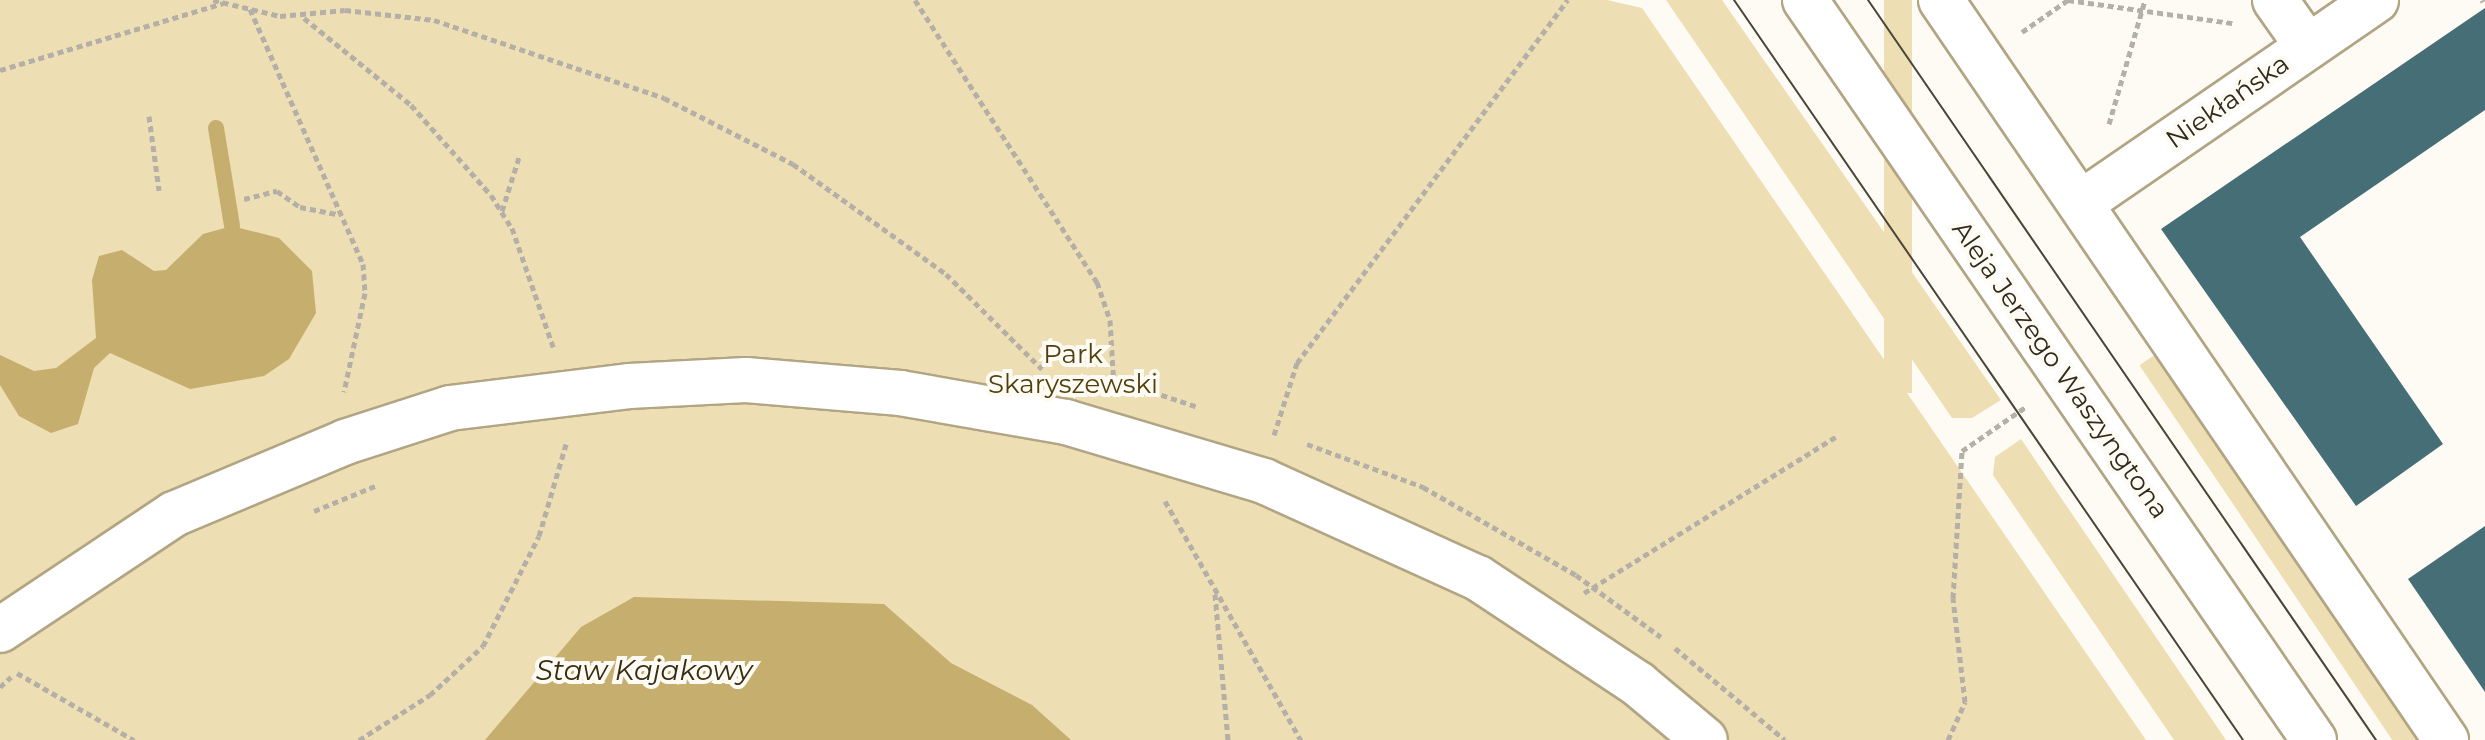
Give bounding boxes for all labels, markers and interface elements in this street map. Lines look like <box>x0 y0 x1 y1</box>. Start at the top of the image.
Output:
street label: Niekłańska <box>2161 48 2295 156</box>
street label: Aleja Jerzego Waszyngtona <box>1945 215 2175 525</box>
park label: Park Skaryszewski <box>988 339 1158 400</box>
water label: Staw Kajakowy <box>536 653 752 687</box>

